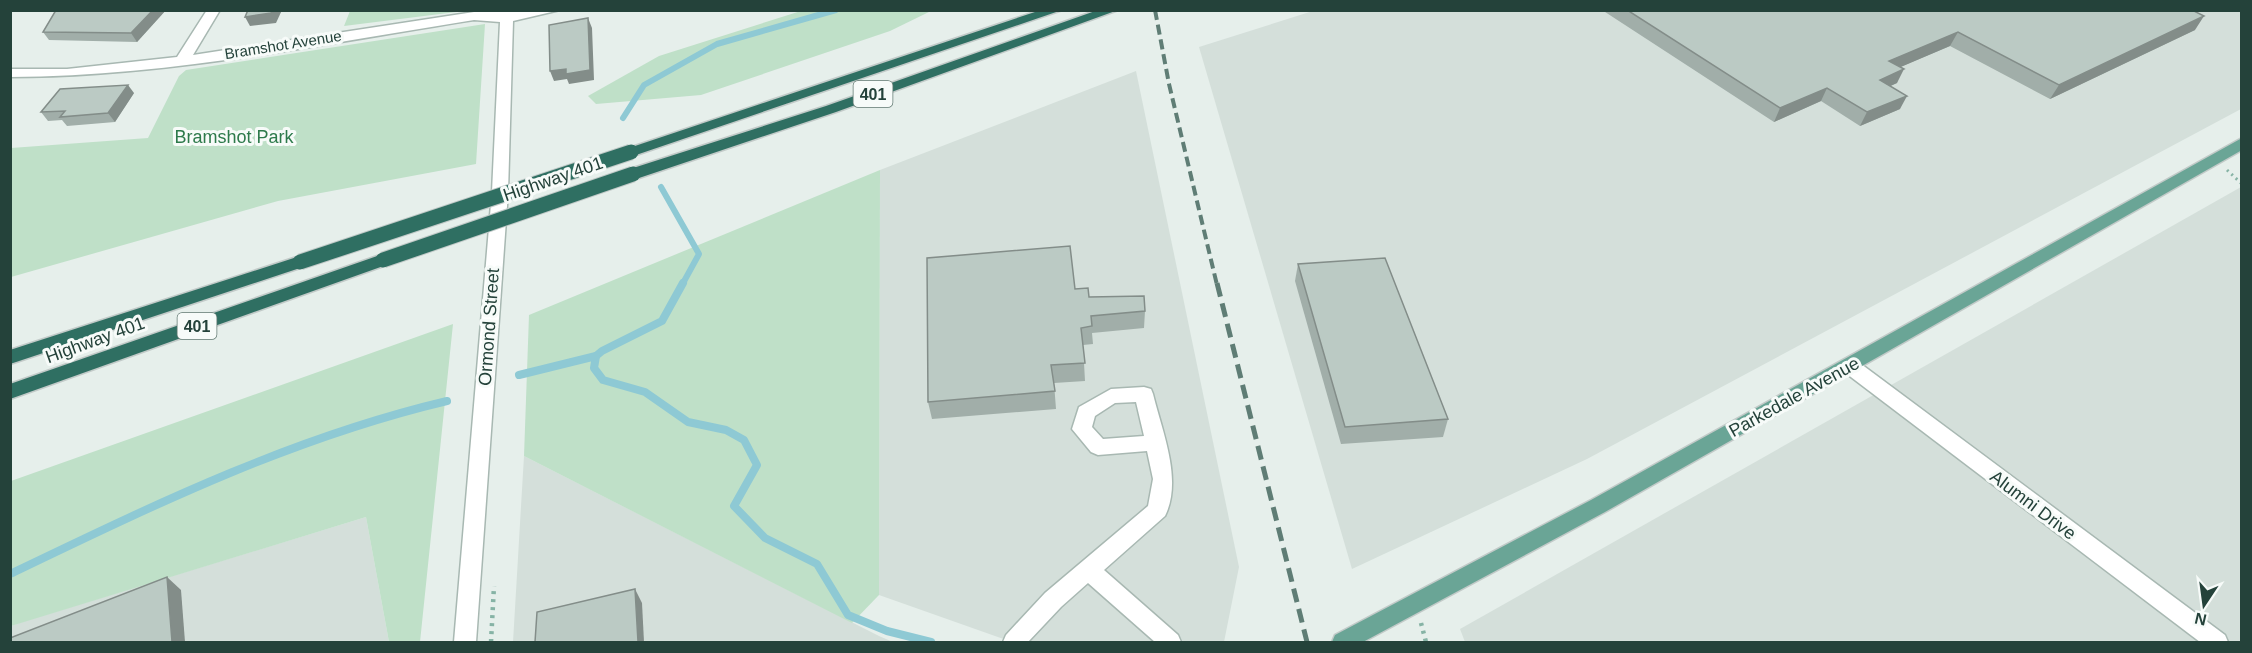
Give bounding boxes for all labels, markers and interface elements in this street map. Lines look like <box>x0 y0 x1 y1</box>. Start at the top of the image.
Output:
street label: Bramshot Avenue <box>223 27 343 62</box>
road number: 401 <box>854 81 892 107</box>
park label: Bramshot Park <box>174 127 295 147</box>
street label: Highway 401 <box>501 153 605 205</box>
street label: Ormond Street <box>475 267 503 387</box>
street label: Highway 401 <box>43 313 147 367</box>
road number: 401 <box>178 313 216 339</box>
street label: Parkedale Avenue <box>1725 353 1863 441</box>
street label: Alumni Drive <box>1986 466 2080 544</box>
north arrow <box>2174 575 2234 635</box>
text: N <box>2193 610 2208 629</box>

